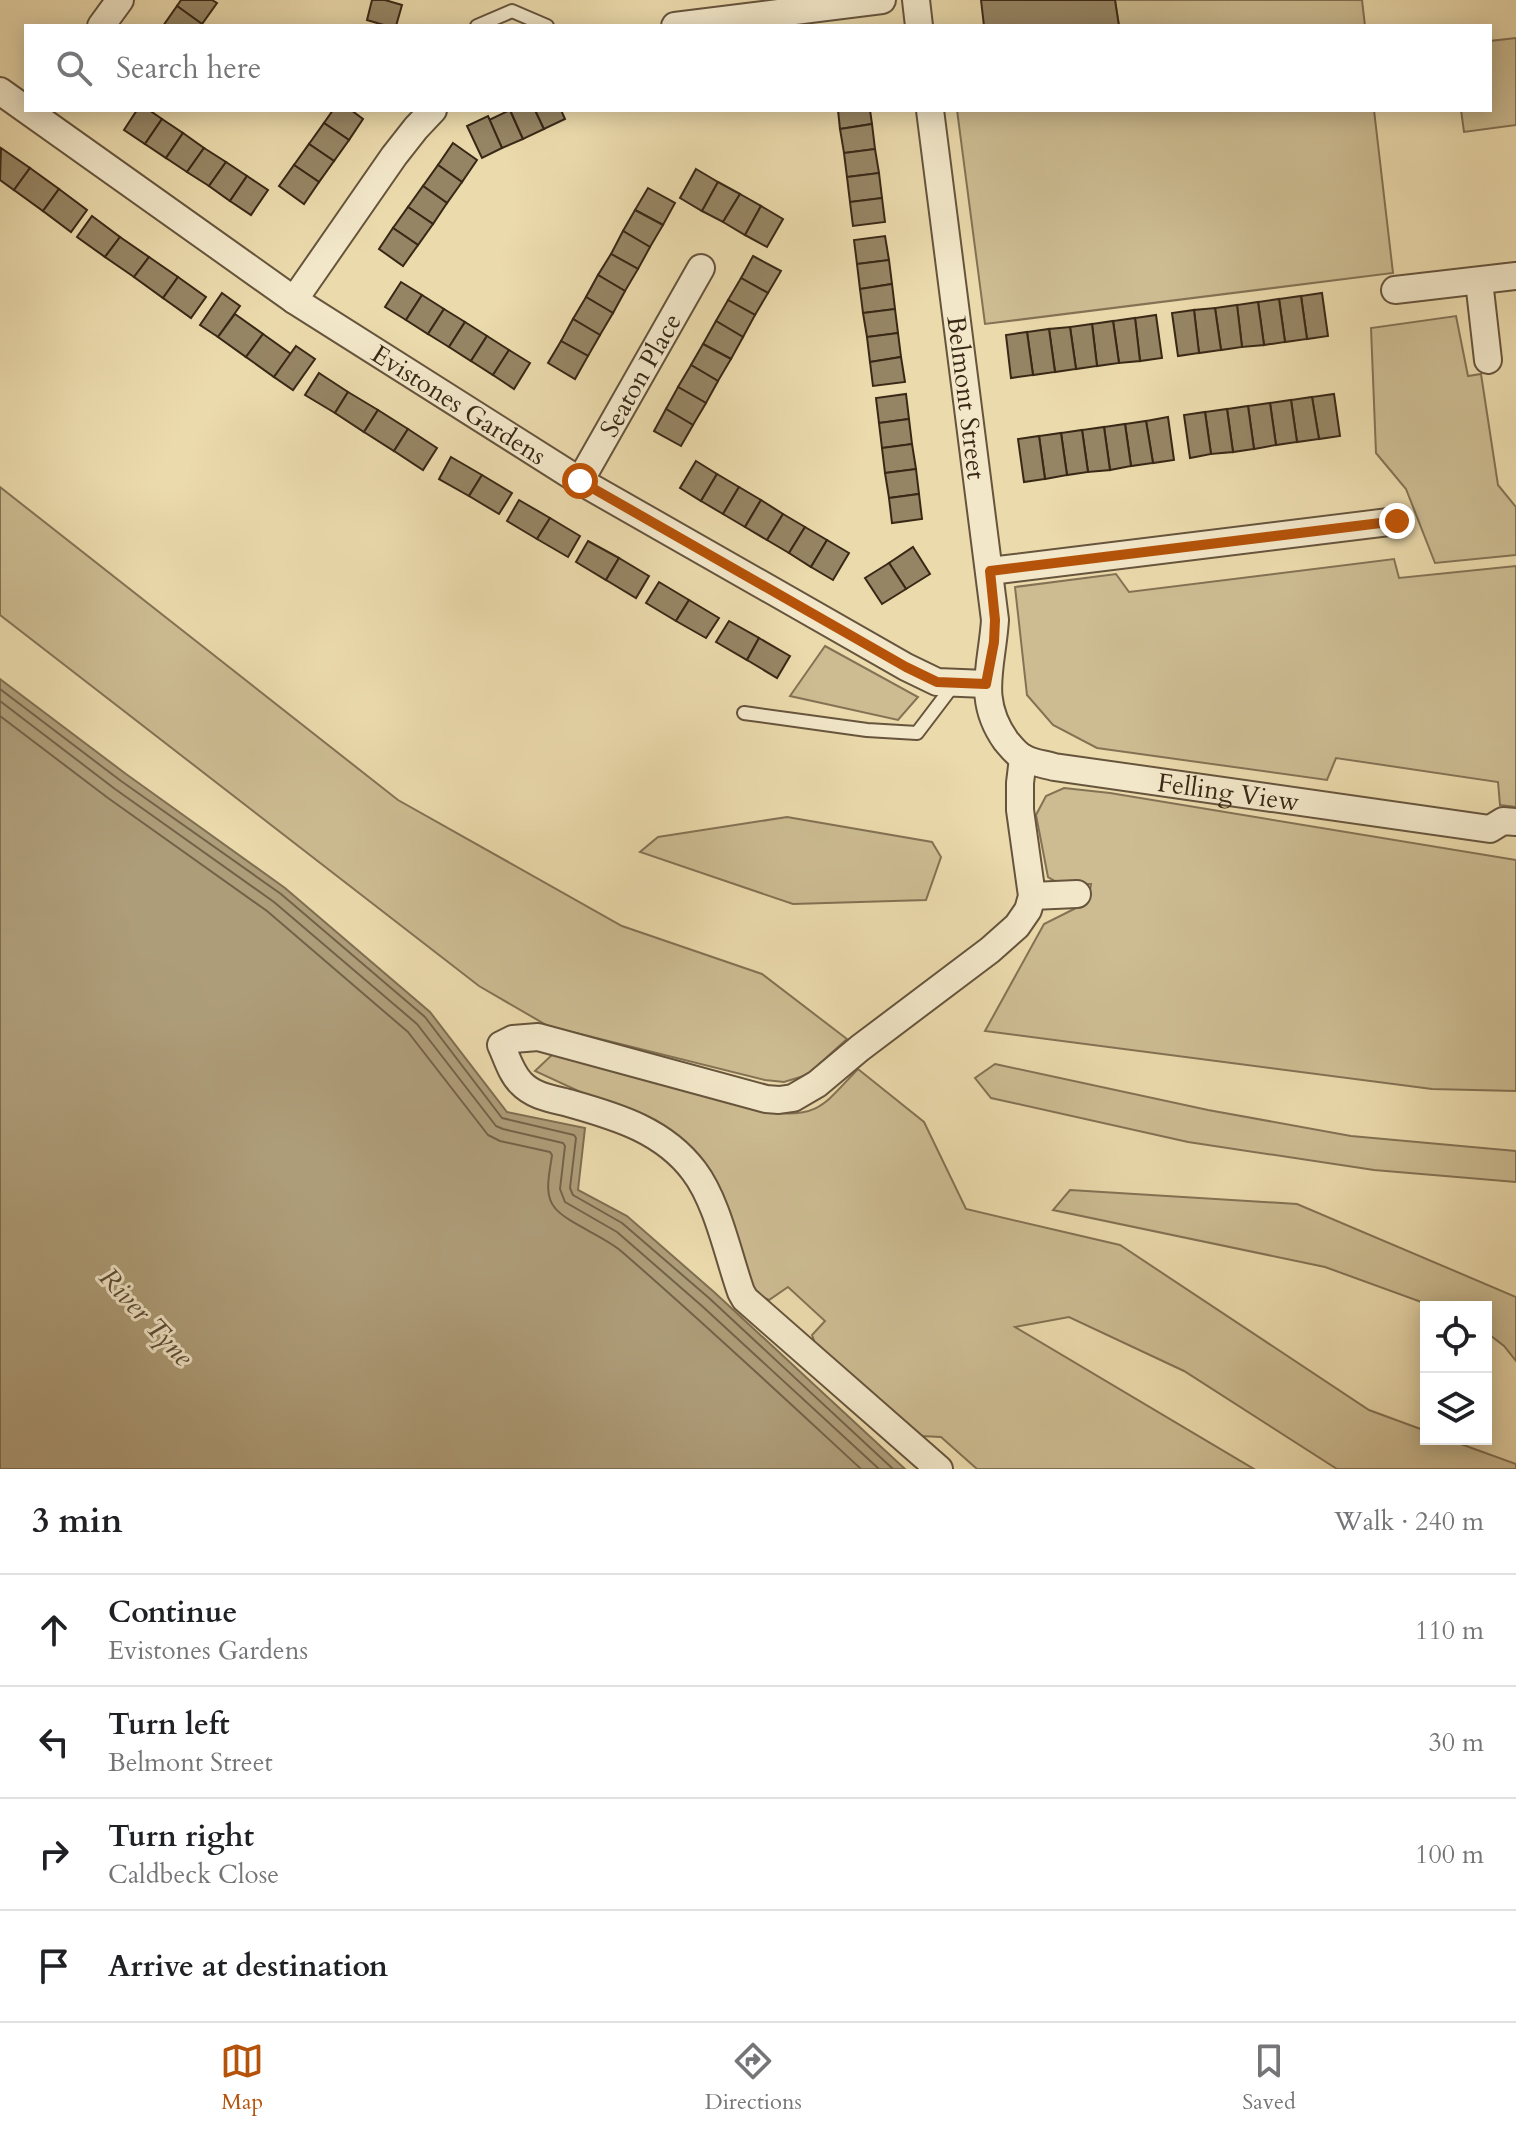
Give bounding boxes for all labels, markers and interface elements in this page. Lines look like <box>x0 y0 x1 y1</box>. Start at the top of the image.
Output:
search box <box>24 24 1492 112</box>
icon: search <box>52 46 96 90</box>
text: Search here <box>116 48 261 89</box>
street label: Seaton Place <box>591 307 689 443</box>
street label: Belmont Street <box>939 314 994 482</box>
street label: Evistones Gardens <box>365 336 553 473</box>
route start <box>562 463 598 499</box>
route end <box>1379 503 1415 539</box>
street label: Felling View <box>1155 764 1302 819</box>
water label: River Tyne <box>90 1259 202 1375</box>
map controls <box>1420 1301 1492 1445</box>
button: locate <box>1420 1301 1492 1373</box>
button: layers <box>1420 1373 1492 1445</box>
text: 3 min <box>32 1498 123 1544</box>
text: Walk · 240 m <box>1334 1504 1484 1539</box>
text: Continue <box>108 1592 237 1633</box>
icon: ahead <box>32 1608 76 1652</box>
text: 110 m <box>1415 1613 1484 1648</box>
text: Evistones Gardens <box>108 1633 308 1668</box>
text: Turn left <box>108 1704 230 1745</box>
icon: left <box>32 1720 76 1764</box>
text: 30 m <box>1428 1725 1484 1760</box>
text: Belmont Street <box>108 1745 273 1780</box>
text: Turn right <box>108 1816 254 1857</box>
icon: right <box>32 1832 76 1876</box>
text: 100 m <box>1415 1837 1484 1872</box>
text: Caldbeck Close <box>108 1857 279 1892</box>
icon: arrive <box>32 1944 76 1988</box>
text: Arrive at destination <box>108 1946 388 1987</box>
tab: Map <box>220 2039 264 2117</box>
tab: Directions <box>705 2039 802 2117</box>
tab: Saved <box>1242 2039 1296 2117</box>

